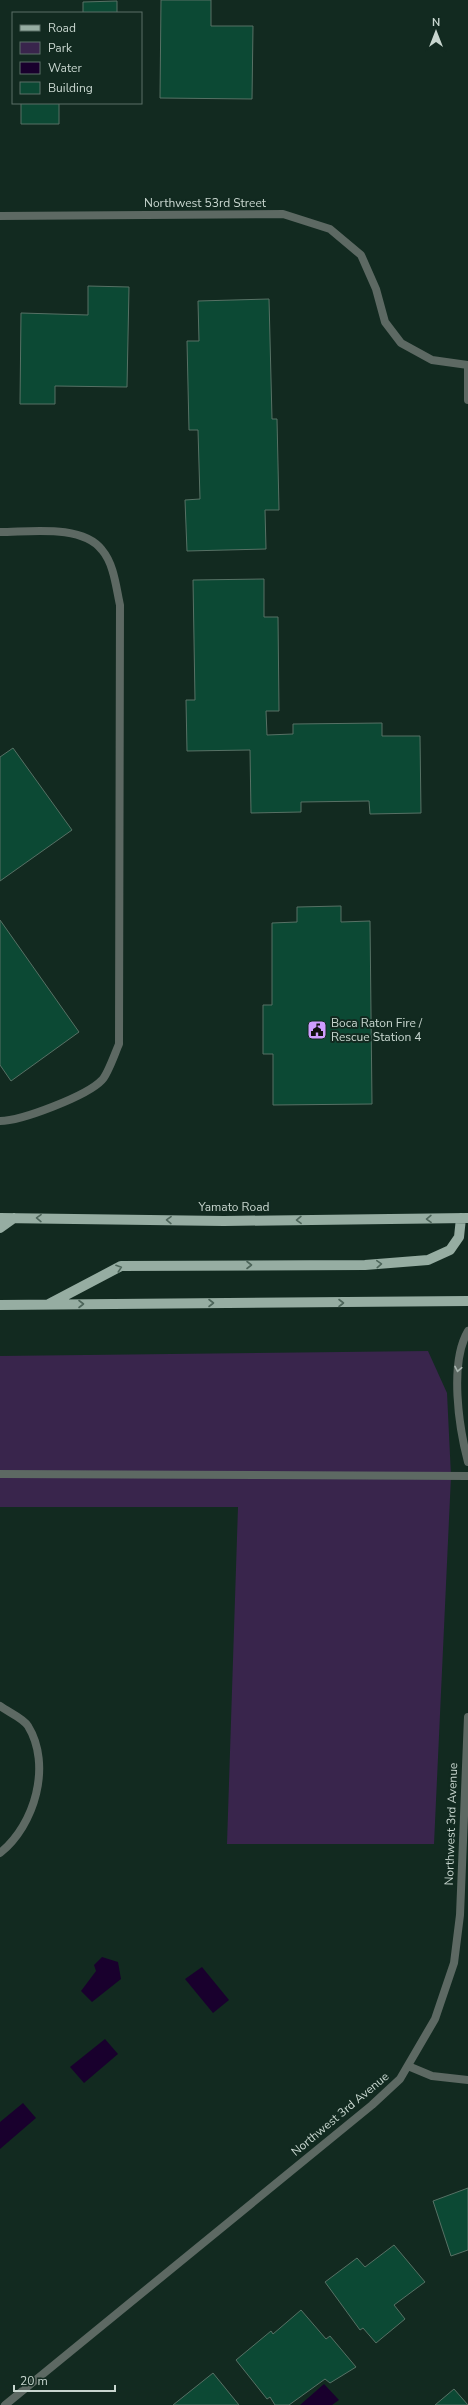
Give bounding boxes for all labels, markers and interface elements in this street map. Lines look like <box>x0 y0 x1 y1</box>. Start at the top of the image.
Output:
legend <box>12 12 142 104</box>
north arrow <box>416 12 456 52</box>
text: N <box>432 15 440 30</box>
text: Road <box>48 20 76 36</box>
text: Park <box>48 40 73 56</box>
text: Water <box>48 60 82 76</box>
text: Building <box>48 80 93 96</box>
street label: Northwest 53rd Street <box>144 195 267 211</box>
place label: Boca Raton Fire / Rescue Station 4 <box>331 1015 423 1045</box>
public building icon: Boca Raton Fire / Rescue Station 4 <box>306 1019 328 1041</box>
street label: Yamato Road <box>197 1199 270 1215</box>
one-way arrow <box>36 1214 42 1222</box>
one-way arrow <box>426 1215 432 1223</box>
one-way arrow <box>166 1216 172 1224</box>
one-way arrow <box>296 1216 302 1224</box>
one-way arrow <box>376 1259 382 1268</box>
one-way arrow <box>246 1261 252 1269</box>
one-way arrow <box>116 1264 123 1273</box>
one-way arrow <box>338 1298 344 1307</box>
one-way arrow <box>208 1299 214 1308</box>
one-way arrow <box>78 1300 84 1308</box>
one-way arrow <box>455 1366 463 1372</box>
street label: Northwest 3rd Avenue <box>441 1762 461 1886</box>
street label: Northwest 3rd Avenue <box>288 2068 392 2160</box>
scale bar <box>14 2367 115 2393</box>
text: 20 m <box>20 2373 48 2389</box>

